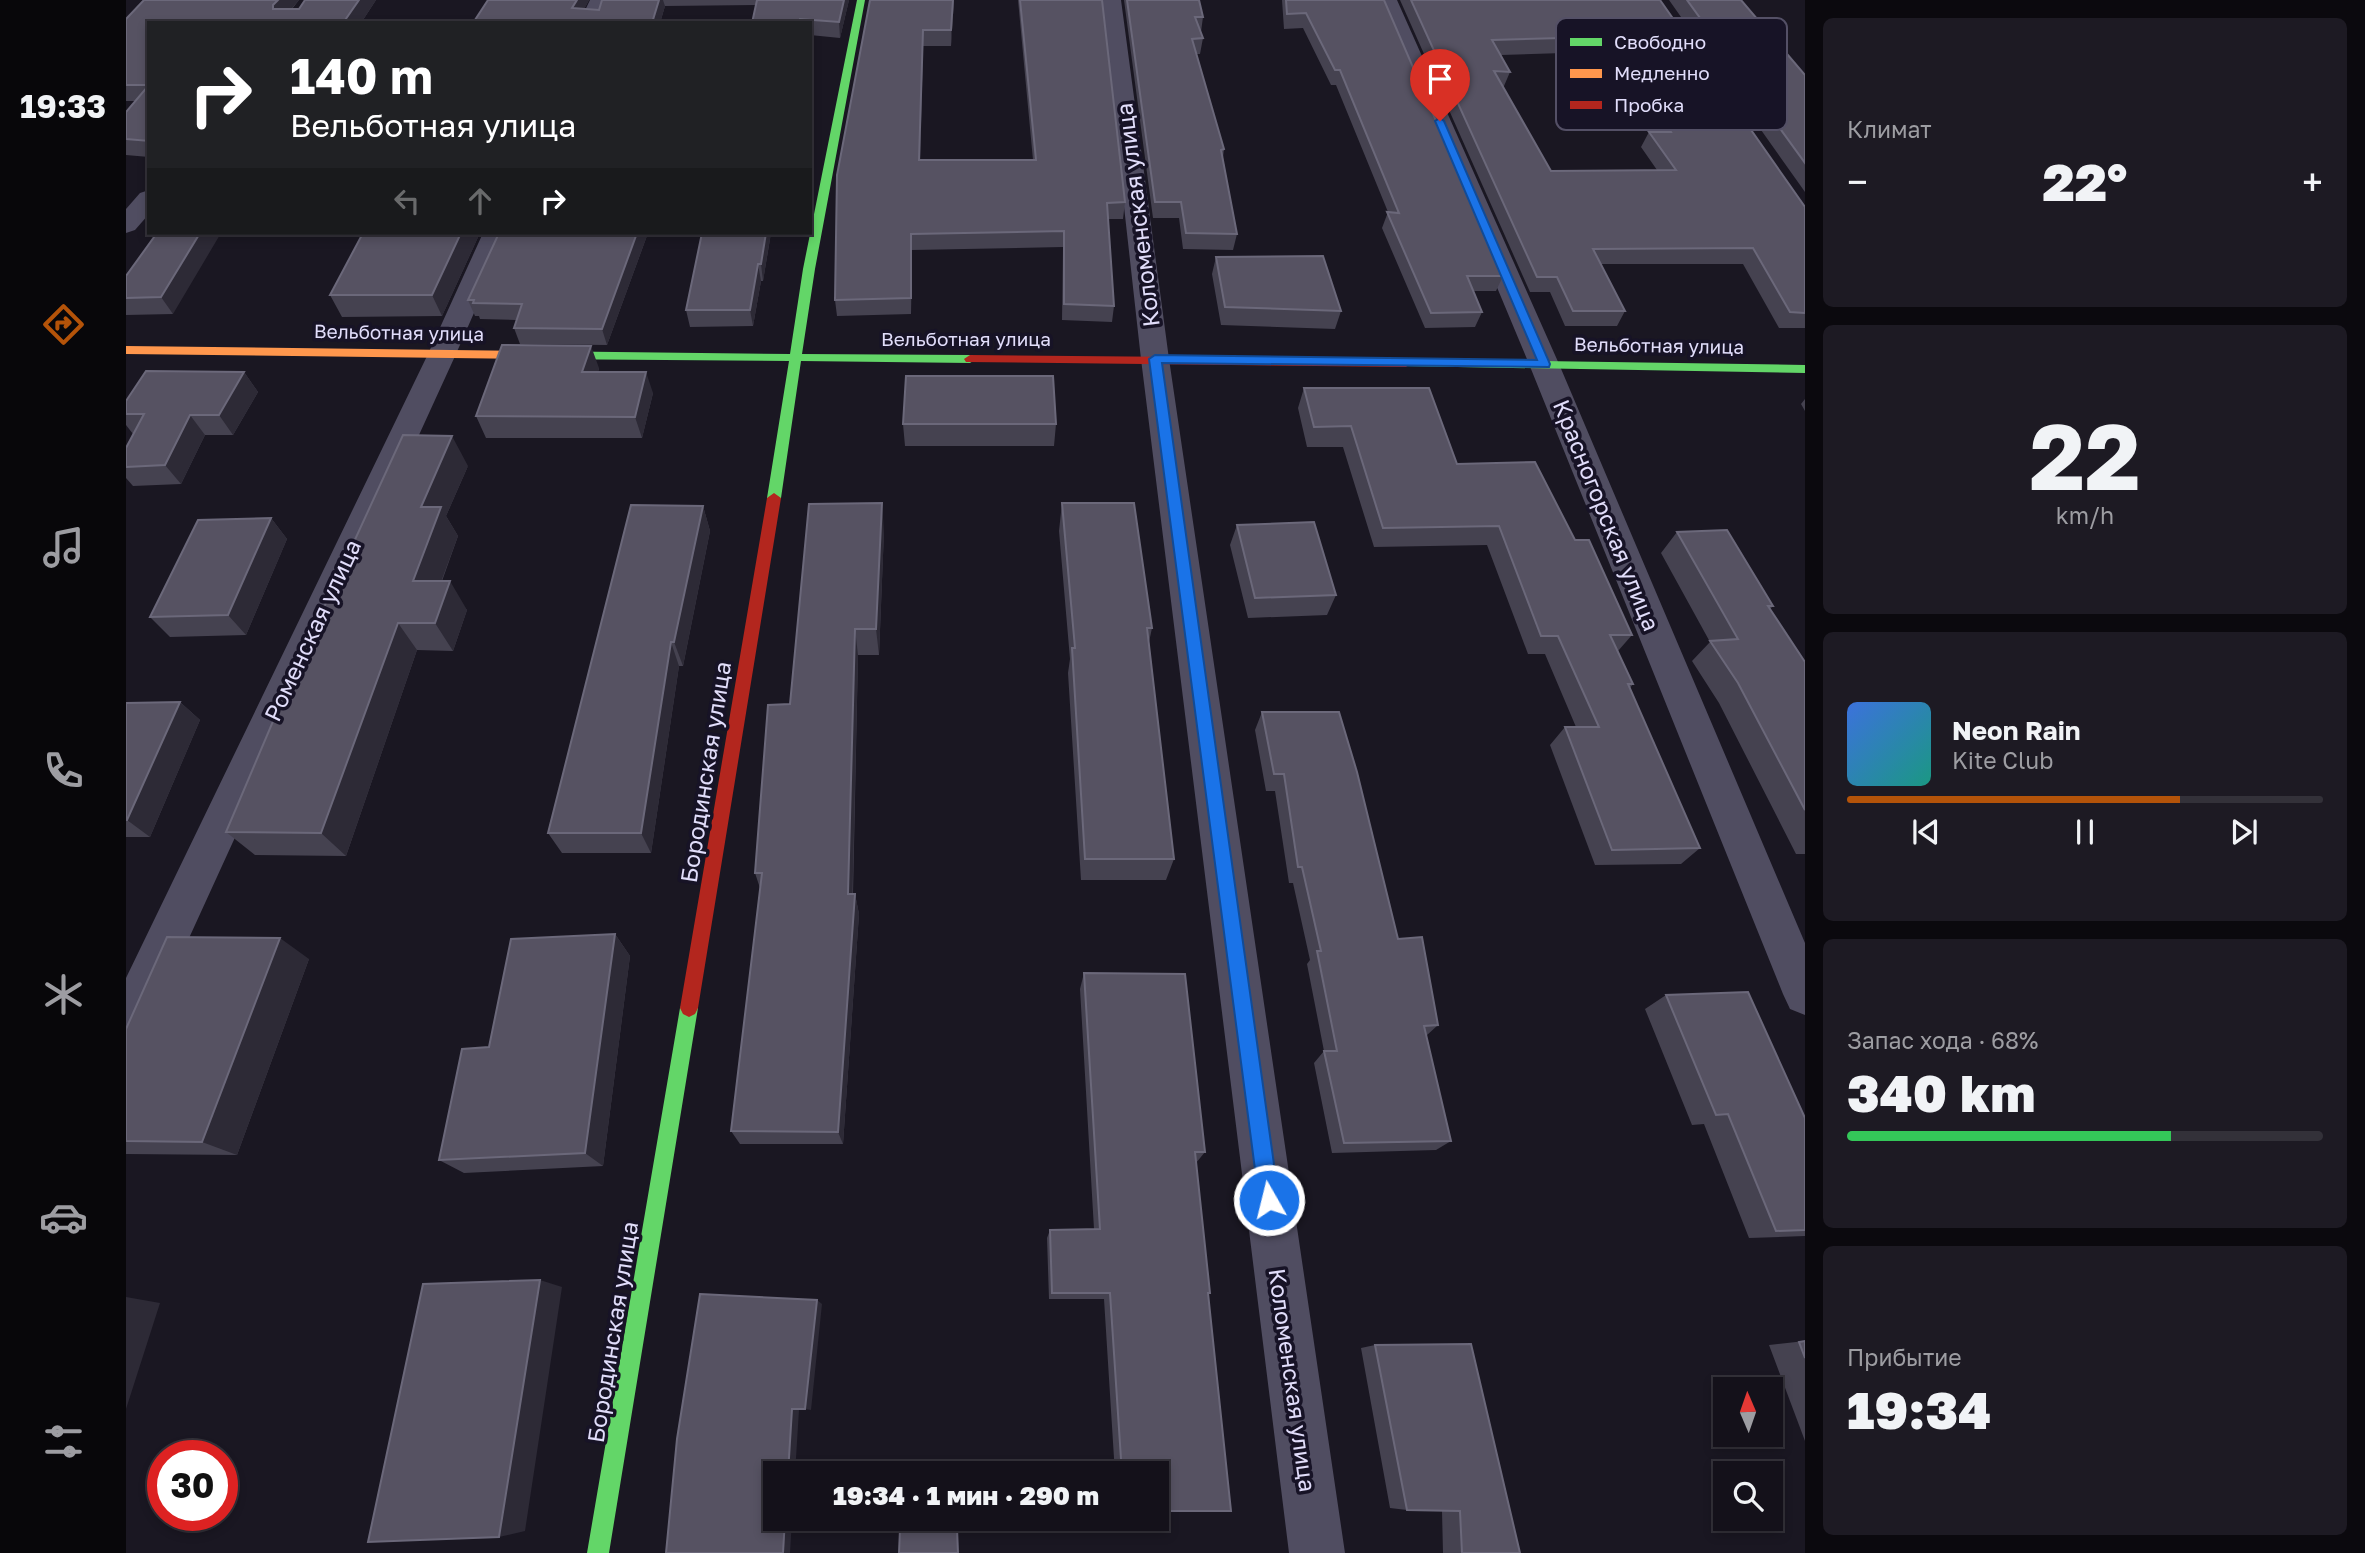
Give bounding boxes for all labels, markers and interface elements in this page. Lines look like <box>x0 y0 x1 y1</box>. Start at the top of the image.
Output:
legend <box>1556 18 1787 130</box>
text: Свободно <box>1614 30 1706 53</box>
text: 140 m <box>290 46 433 105</box>
icon: right <box>175 49 266 140</box>
pin <box>1410 49 1470 121</box>
icon: arrive <box>1421 60 1459 98</box>
text: Медленно <box>1614 61 1710 84</box>
text: 19:33 <box>20 87 106 125</box>
text: Пробка <box>1614 93 1684 116</box>
street label: Коломенская улица <box>1109 102 1165 328</box>
text: Вельботная улица <box>290 106 576 144</box>
text: Климат <box>1847 115 1932 143</box>
text: 22° <box>2043 150 2127 212</box>
text: − <box>1847 159 1868 204</box>
text: + <box>2302 159 2323 204</box>
icon: left <box>388 182 426 220</box>
icon: ahead <box>461 182 499 220</box>
icon: right <box>534 182 572 220</box>
icon: directions <box>39 300 88 349</box>
street label: Вельботная улица <box>314 319 484 345</box>
street label: Вельботная улица <box>881 327 1051 350</box>
street label: Вельботная улица <box>1574 332 1744 358</box>
street label: Красногорская улица <box>1548 395 1666 635</box>
text: 22 <box>2029 401 2141 510</box>
text: km/h <box>2056 501 2114 529</box>
icon: music <box>39 523 88 572</box>
street label: Роменская улица <box>258 535 366 725</box>
street label: Бородинская улица <box>674 659 736 885</box>
text: Neon Rain <box>1952 715 2081 746</box>
icon: phone <box>39 746 88 795</box>
text: Kite Club <box>1952 746 2053 774</box>
icon: previous <box>1907 813 1945 851</box>
icon: pause <box>2066 813 2104 851</box>
icon: next <box>2225 813 2263 851</box>
icon: climate <box>39 970 88 1019</box>
text: Запас хода · 68% <box>1847 1026 2038 1054</box>
text: 340 km <box>1847 1061 2035 1123</box>
position arrow <box>1232 1163 1306 1237</box>
icon: car <box>39 1193 88 1242</box>
street label: Бородинская улица <box>581 1219 643 1445</box>
street label: Коломенская улица <box>1263 1267 1323 1493</box>
text: Прибытие <box>1847 1343 1962 1371</box>
north arrow <box>1713 1377 1783 1447</box>
map controls <box>1713 1377 1783 1531</box>
text: 19:34 <box>1847 1378 1991 1440</box>
icon: filters <box>39 1417 88 1466</box>
speed limit sign: 30 <box>147 1440 238 1531</box>
button: search <box>1713 1461 1783 1531</box>
text: 19:34 · 1 мин · 290 m <box>833 1480 1099 1511</box>

